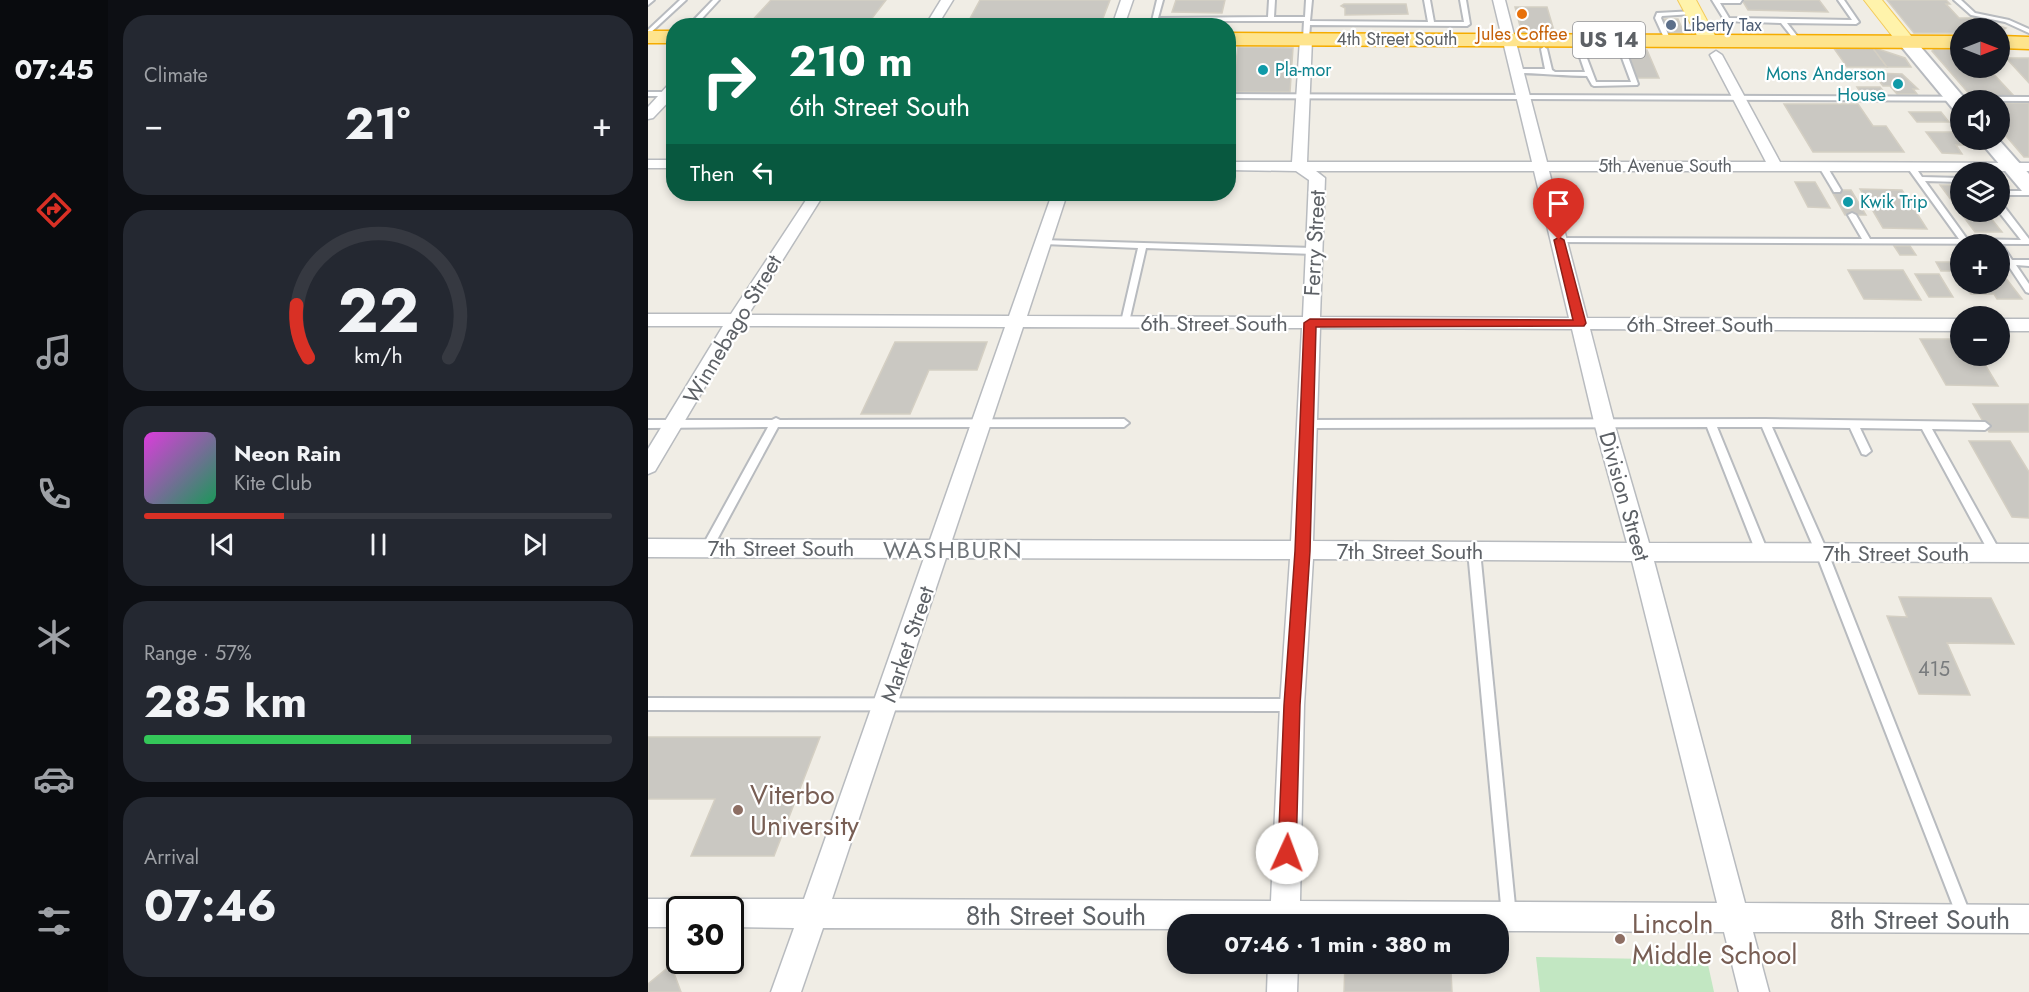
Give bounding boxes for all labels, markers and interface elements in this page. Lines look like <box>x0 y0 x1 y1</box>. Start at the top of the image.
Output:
marker: Jules Coffee <box>1515 7 1529 21</box>
place label: Liberty Tax <box>1683 12 1762 38</box>
marker: Liberty Tax <box>1664 18 1678 32</box>
north arrow <box>1950 18 2010 78</box>
map controls <box>1950 18 2010 366</box>
place label: Jules Coffee <box>1475 21 1567 47</box>
road number: US 14 <box>1573 22 1645 58</box>
street label: 4th Street South <box>1337 26 1457 52</box>
text: 210 m <box>789 31 913 92</box>
icon: right <box>690 42 768 120</box>
text: 07:45 <box>14 50 94 89</box>
place label: Pla-mor <box>1275 57 1332 83</box>
text: Climate <box>144 61 208 90</box>
place label: Mons Anderson House <box>1766 61 1886 108</box>
marker: Pla-mor <box>1256 63 1270 77</box>
marker: Mons Anderson House <box>1891 77 1905 91</box>
text: 6th Street South <box>789 87 970 126</box>
button: sound <box>1950 90 2010 150</box>
text: 21° <box>345 91 410 156</box>
text: − <box>144 101 163 148</box>
text: + <box>592 101 612 148</box>
street label: 5th Avenue South <box>1598 153 1732 179</box>
icon: left <box>747 156 780 189</box>
text: Then <box>690 157 735 189</box>
button: layers <box>1950 162 2010 222</box>
pin <box>1533 178 1584 240</box>
icon: arrive <box>1542 187 1575 220</box>
street label: Ferry Street <box>1295 188 1333 297</box>
icon: directions <box>33 189 75 231</box>
place label: Kwik Trip <box>1860 189 1928 215</box>
marker: Kwik Trip <box>1841 195 1855 209</box>
button: + <box>1950 234 2010 294</box>
street label: Winnebago Street <box>675 248 790 410</box>
text: 22 <box>337 265 419 355</box>
button: − <box>1950 306 2010 366</box>
street label: 6th Street South <box>1140 307 1288 339</box>
street label: 6th Street South <box>1626 308 1774 340</box>
icon: music <box>33 331 75 373</box>
text: km/h <box>354 340 402 371</box>
street label: Division Street <box>1591 428 1659 565</box>
text: Neon Rain <box>234 437 341 469</box>
text: Kite Club <box>234 469 312 498</box>
icon: phone <box>33 473 75 515</box>
icon: previous <box>206 528 239 561</box>
icon: pause <box>362 528 395 561</box>
icon: next <box>518 528 551 561</box>
street label: 7th Street South <box>708 532 854 564</box>
district label: WASHBURN <box>883 532 1023 567</box>
street label: 7th Street South <box>1337 535 1483 567</box>
street label: 7th Street South <box>1823 537 1969 569</box>
street label: Market Street <box>872 581 942 706</box>
icon: climate <box>33 616 75 658</box>
text: Range · 57% <box>144 639 252 668</box>
house number: 415 <box>1918 655 1950 684</box>
text: 285 km <box>144 669 307 734</box>
icon: car <box>33 758 75 800</box>
place label: Viterbo University <box>750 775 859 845</box>
marker: Viterbo University <box>731 803 745 817</box>
position arrow <box>1255 821 1319 885</box>
text: Arrival <box>144 843 199 872</box>
text: 07:46 <box>144 873 277 938</box>
speed limit sign: 30 <box>666 896 744 974</box>
street label: 8th Street South <box>966 896 1146 935</box>
icon: filters <box>33 900 75 942</box>
street label: 8th Street South <box>1830 900 2010 939</box>
place label: Lincoln Middle School <box>1632 904 1797 974</box>
text: 07:46 · 1 min · 380 m <box>1225 928 1451 960</box>
marker: Lincoln Middle School <box>1613 932 1627 946</box>

